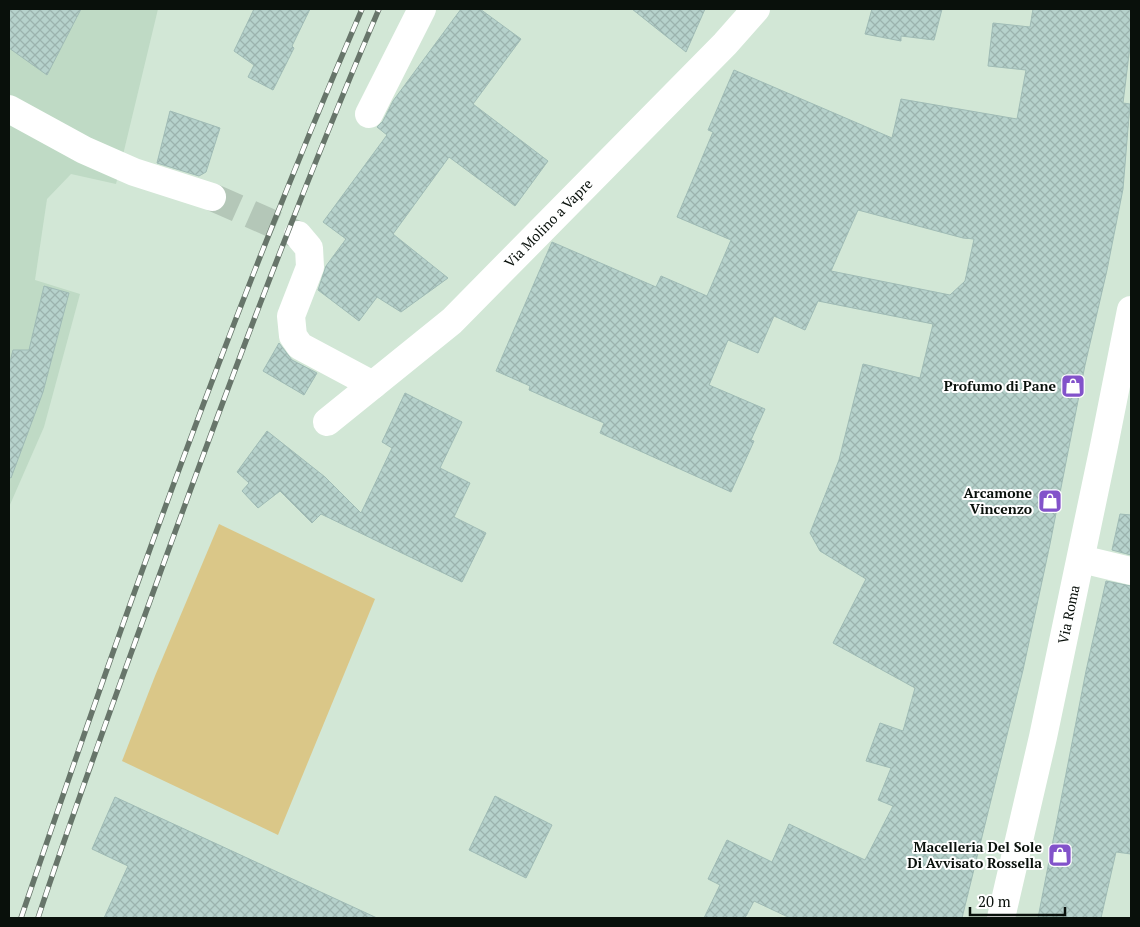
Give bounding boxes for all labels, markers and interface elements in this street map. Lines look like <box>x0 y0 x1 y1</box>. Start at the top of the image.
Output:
street label: Via Molino a Vapre <box>500 174 596 272</box>
shop icon: Profumo di Pane <box>1060 373 1086 399</box>
place label: Profumo di Pane <box>944 376 1056 395</box>
place label: Arcamone Vincenzo <box>963 483 1032 518</box>
shop icon: Arcamone Vincenzo <box>1037 488 1063 514</box>
street label: Via Roma <box>1053 583 1084 646</box>
place label: Macelleria Del Sole Di Avvisato Rossella <box>907 837 1042 872</box>
shop icon: Macelleria Del Sole Di Avvisato Rossella <box>1047 842 1073 868</box>
scale bar <box>970 884 1065 916</box>
text: 20 m <box>978 891 1011 911</box>

